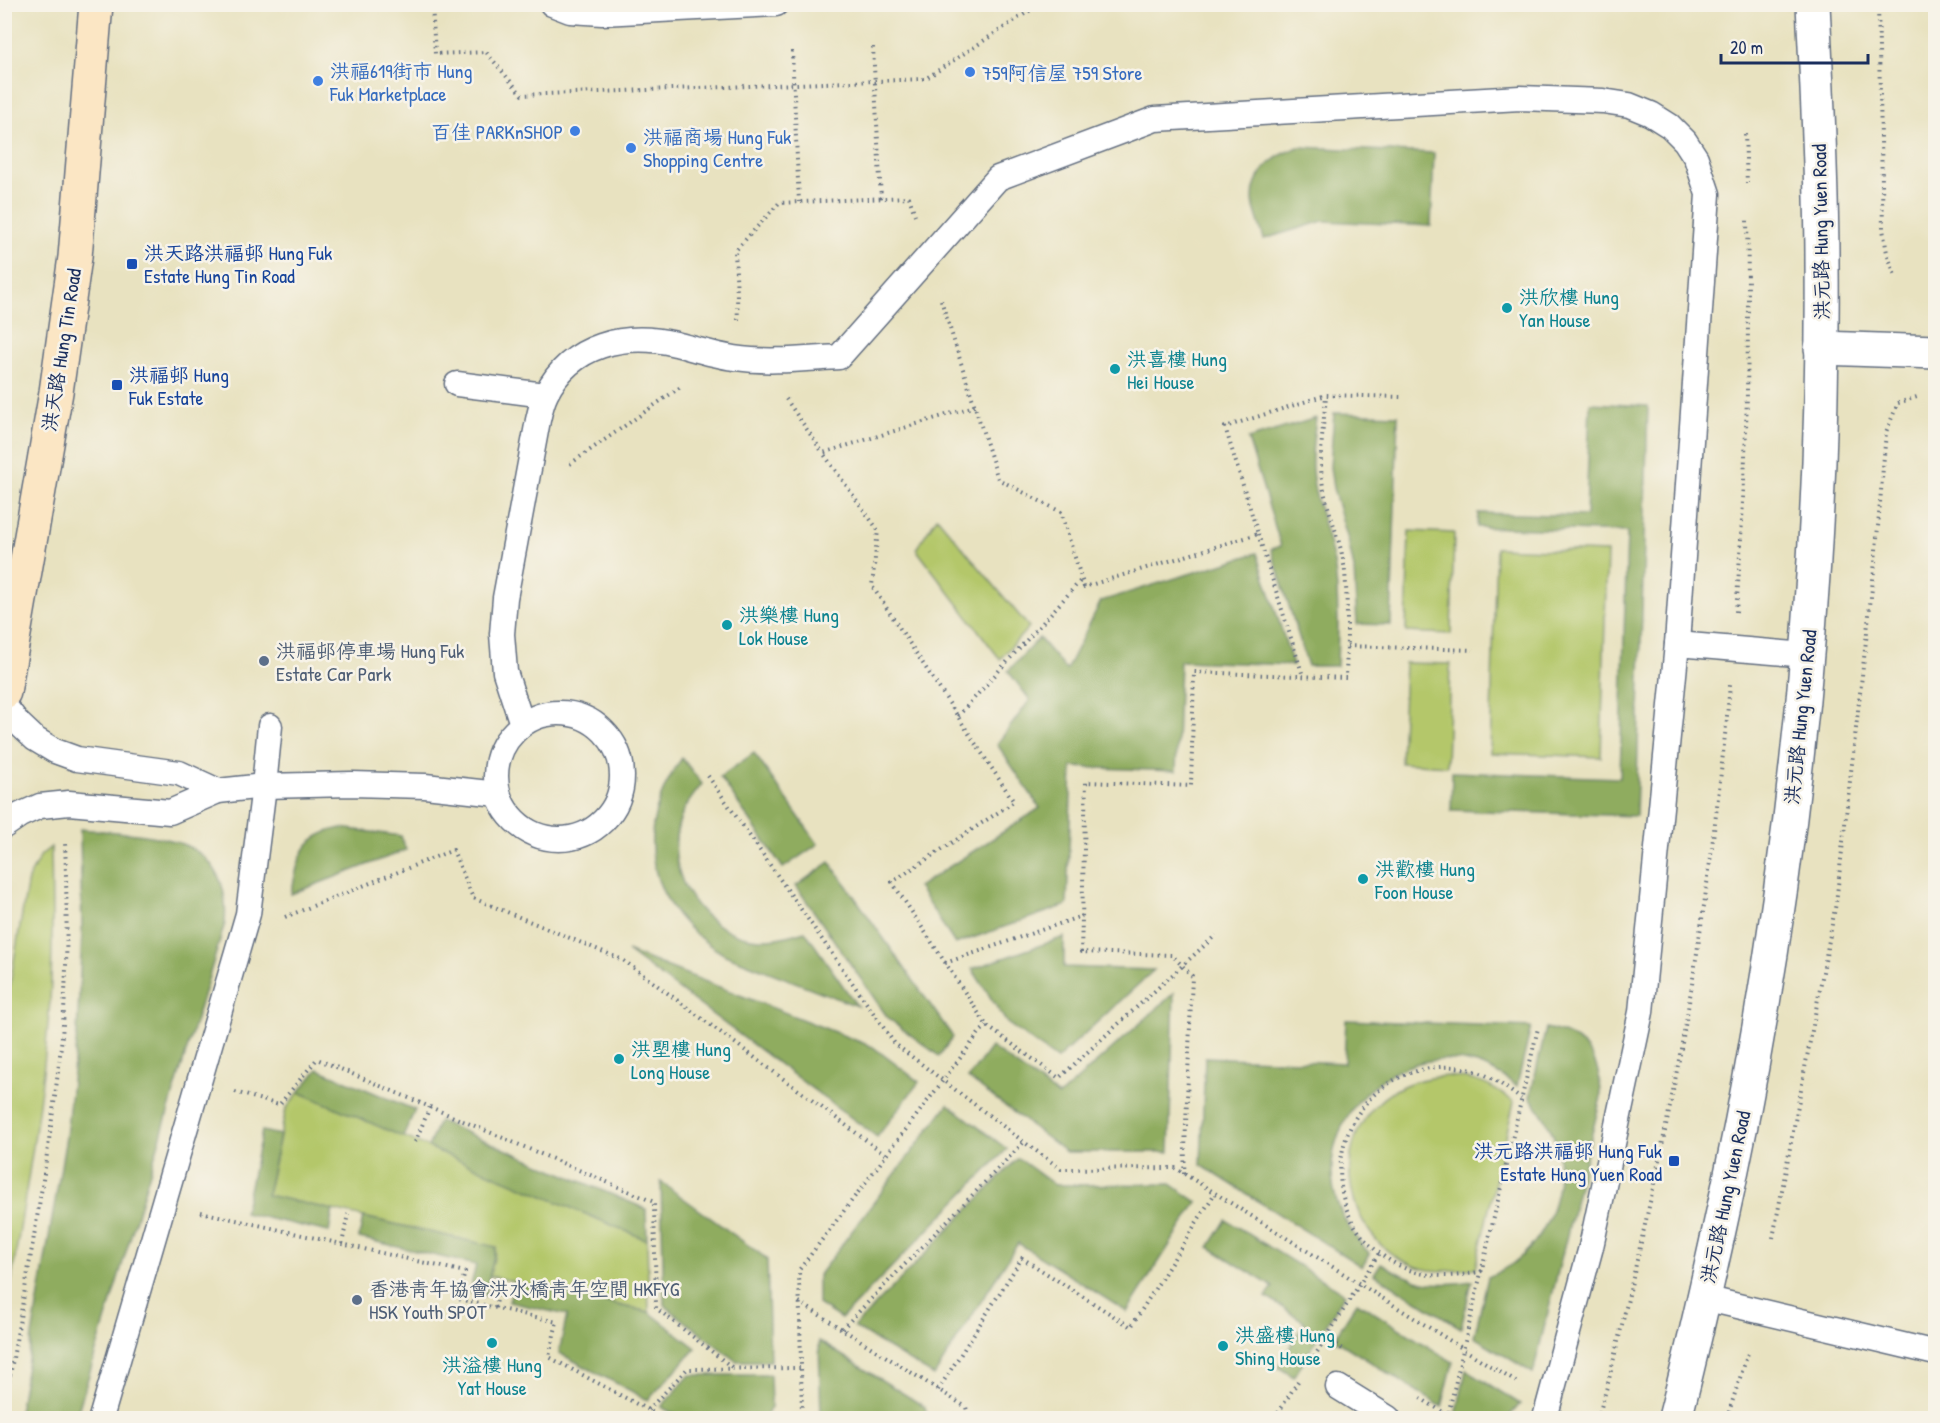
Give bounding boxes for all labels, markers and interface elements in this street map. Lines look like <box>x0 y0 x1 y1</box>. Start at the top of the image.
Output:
scale bar <box>1721 27 1868 65</box>
text: 20 m <box>1730 35 1763 60</box>
place label: 洪福619街市 Hung Fuk Marketplace <box>329 57 473 107</box>
place label: 759阿信屋 759 Store <box>982 59 1142 86</box>
marker: 759阿信屋 759 Store <box>963 65 977 79</box>
marker: 洪福619街市 Hung Fuk Marketplace <box>311 74 325 88</box>
place label: 百佳 PARKnSHOP <box>431 118 563 145</box>
place label: 洪福商場 Hung Fuk Shopping Centre <box>643 123 791 173</box>
marker: 百佳 PARKnSHOP <box>568 124 582 138</box>
marker: 洪福商場 Hung Fuk Shopping Centre <box>624 141 638 155</box>
street label: 洪元路 Hung Yuen Road <box>1805 144 1835 320</box>
place label: 洪天路洪福邨 Hung Fuk Estate Hung Tin Road <box>144 239 332 289</box>
marker: 洪天路洪福邨 Hung Fuk Estate Hung Tin Road <box>125 257 139 271</box>
street label: 洪天路 Hung Tin Road <box>35 266 87 433</box>
place label: 洪欣樓 Hung Yan House <box>1519 283 1619 333</box>
marker: 洪欣樓 Hung Yan House <box>1500 301 1514 315</box>
place label: 洪喜樓 Hung Hei House <box>1127 345 1227 395</box>
place label: 洪福邨 Hung Fuk Estate <box>128 361 229 411</box>
marker: 洪喜樓 Hung Hei House <box>1108 362 1122 376</box>
marker: 洪福邨 Hung Fuk Estate <box>110 378 124 392</box>
place label: 洪樂樓 Hung Lok House <box>739 601 839 651</box>
marker: 洪樂樓 Hung Lok House <box>720 618 734 632</box>
street label: 洪元路 Hung Yuen Road <box>1777 628 1823 806</box>
place label: 洪福邨停車場 Hung Fuk Estate Car Park <box>276 637 464 687</box>
marker: 洪福邨停車場 Hung Fuk Estate Car Park <box>257 654 271 668</box>
place label: 洪歡樓 Hung Foon House <box>1374 855 1475 905</box>
marker: 洪歡樓 Hung Foon House <box>1356 872 1370 886</box>
place label: 洪塱樓 Hung Long House <box>631 1035 731 1085</box>
marker: 洪塱樓 Hung Long House <box>612 1052 626 1066</box>
street label: 洪元路 Hung Yuen Road <box>1694 1108 1757 1286</box>
place label: 洪元路洪福邨 Hung Fuk Estate Hung Yuen Road <box>1474 1137 1662 1187</box>
marker: 洪元路洪福邨 Hung Fuk Estate Hung Yuen Road <box>1667 1154 1681 1168</box>
place label: 香港青年協會洪水橋青年空間 HKFYG HSK Youth SPOT <box>369 1275 680 1325</box>
marker: 香港青年協會洪水橋青年空間 HKFYG HSK Youth SPOT <box>350 1293 364 1307</box>
place label: 洪盛樓 Hung Shing House <box>1235 1321 1335 1371</box>
marker: 洪溢樓 Hung Yat House <box>485 1336 499 1350</box>
marker: 洪盛樓 Hung Shing House <box>1216 1339 1230 1353</box>
place label: 洪溢樓 Hung Yat House <box>442 1351 542 1401</box>

